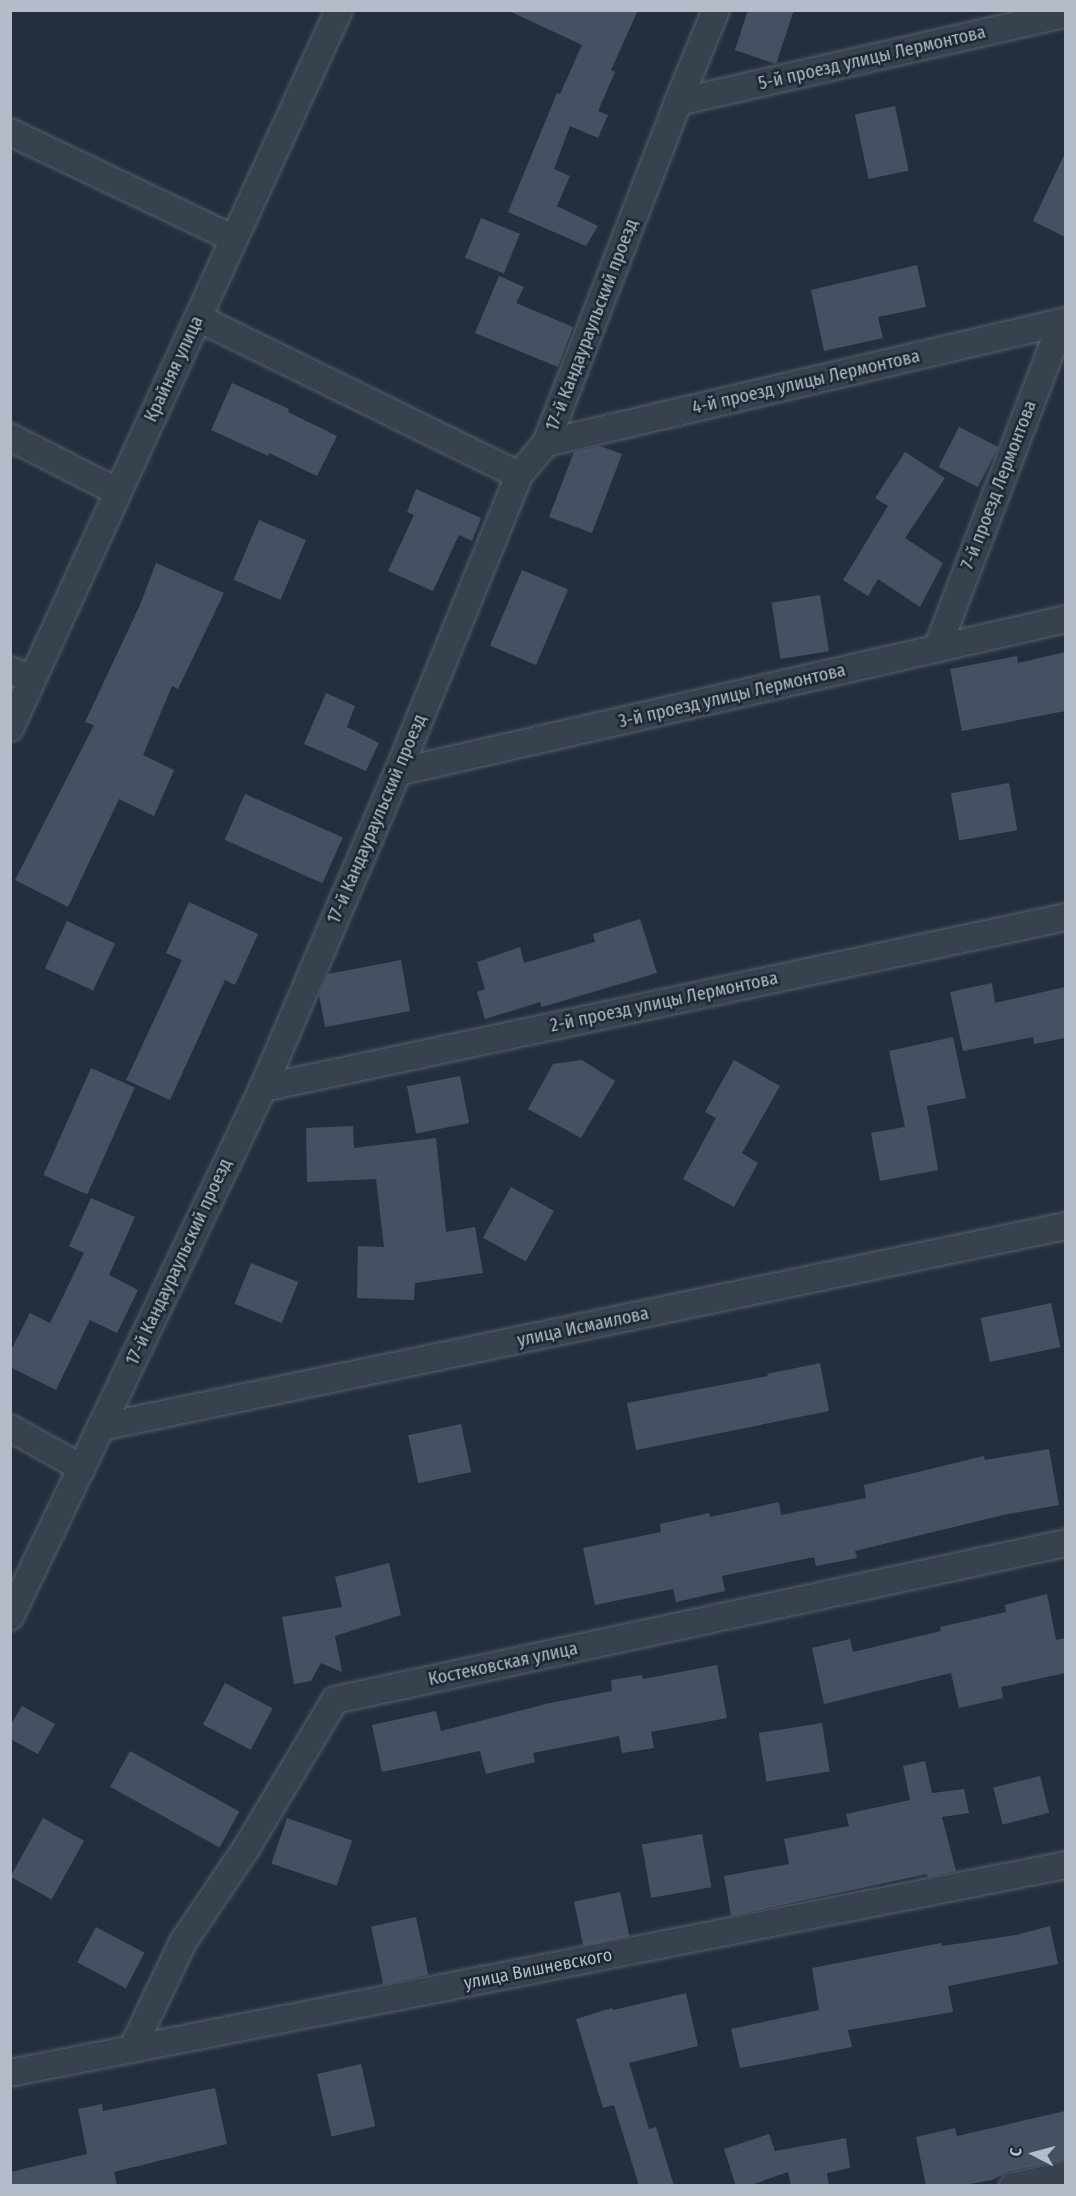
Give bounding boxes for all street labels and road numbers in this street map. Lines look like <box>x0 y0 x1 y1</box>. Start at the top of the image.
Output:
street label: 5-й проезд улицы Лермонтова <box>756 21 988 95</box>
street label: 17-й Кандаураульский проезд <box>542 216 642 434</box>
street label: Крайняя улица <box>140 313 208 425</box>
street label: 4-й проезд улицы Лермонтова <box>690 345 922 419</box>
street label: 7-й проезд Лермонтова <box>957 398 1041 572</box>
street label: 3-й проезд улицы Лермонтова <box>616 659 848 733</box>
street label: 17-й Кандаураульский проезд <box>323 711 431 927</box>
street label: 2-й проезд улицы Лермонтова <box>548 967 780 1037</box>
street label: 17-й Кандаураульский проезд <box>122 1155 236 1369</box>
street label: улица Исмаилова <box>515 1303 651 1351</box>
street label: Костековская улица <box>426 1638 580 1690</box>
street label: улица Вишневского <box>462 1944 614 1994</box>

